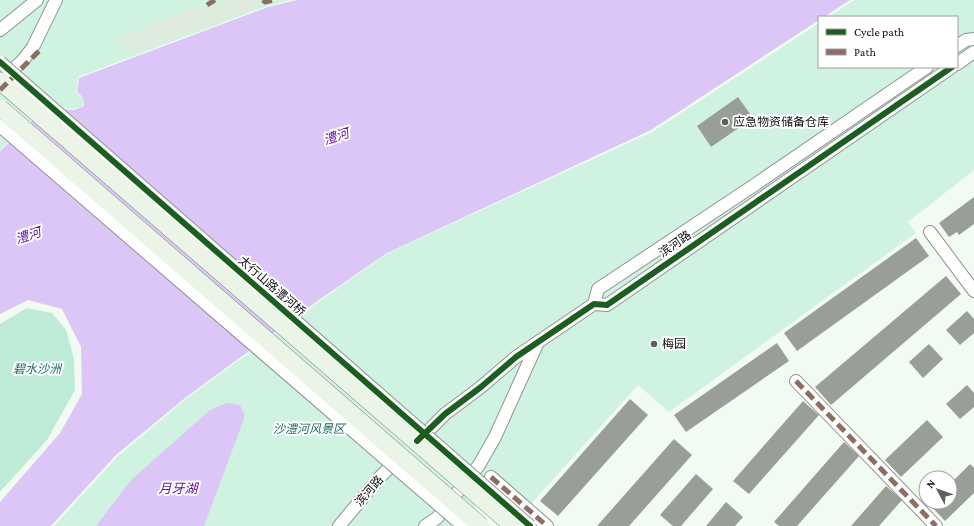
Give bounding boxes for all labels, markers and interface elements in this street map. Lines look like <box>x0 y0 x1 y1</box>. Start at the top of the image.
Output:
legend <box>818 16 958 68</box>
text: Cycle path <box>854 25 905 39</box>
text: Path <box>854 45 876 59</box>
place label: 应急物资储备仓库 <box>733 115 829 129</box>
marker: 应急物资储备仓库 <box>720 117 730 127</box>
water label: 澧河 <box>321 124 354 148</box>
water label: 澧河 <box>13 223 46 247</box>
street label: 滨河路 <box>656 228 694 260</box>
street label: 太行山路澧河桥 <box>236 253 308 319</box>
place label: 梅园 <box>662 337 686 351</box>
marker: 梅园 <box>649 339 659 349</box>
park label: 碧水沙洲 <box>13 362 63 376</box>
park label: 沙澧河风景区 <box>273 422 347 436</box>
north arrow <box>918 470 958 510</box>
street label: 滨河路 <box>352 473 386 509</box>
text: N <box>923 476 938 490</box>
water label: 月牙湖 <box>158 481 199 496</box>

